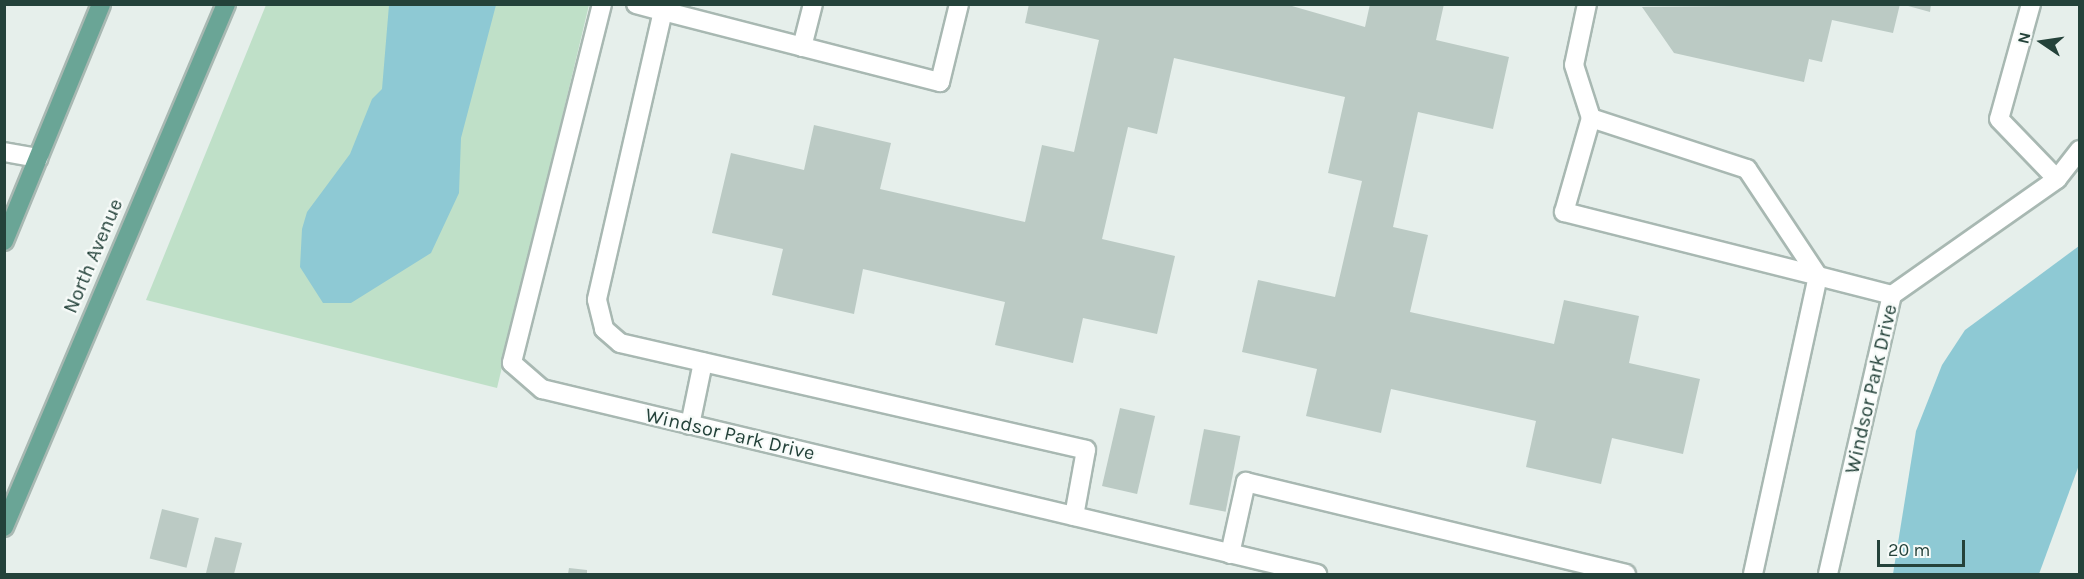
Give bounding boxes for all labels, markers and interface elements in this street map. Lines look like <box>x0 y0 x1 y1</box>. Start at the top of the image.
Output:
north arrow <box>2012 12 2072 72</box>
text: N <box>2013 30 2035 46</box>
street label: North Avenue <box>58 195 128 317</box>
street label: Windsor Park Drive <box>1840 302 1902 476</box>
street label: Windsor Park Drive <box>643 403 817 465</box>
scale bar <box>1880 528 1968 566</box>
text: 20 m <box>1888 539 1930 561</box>

